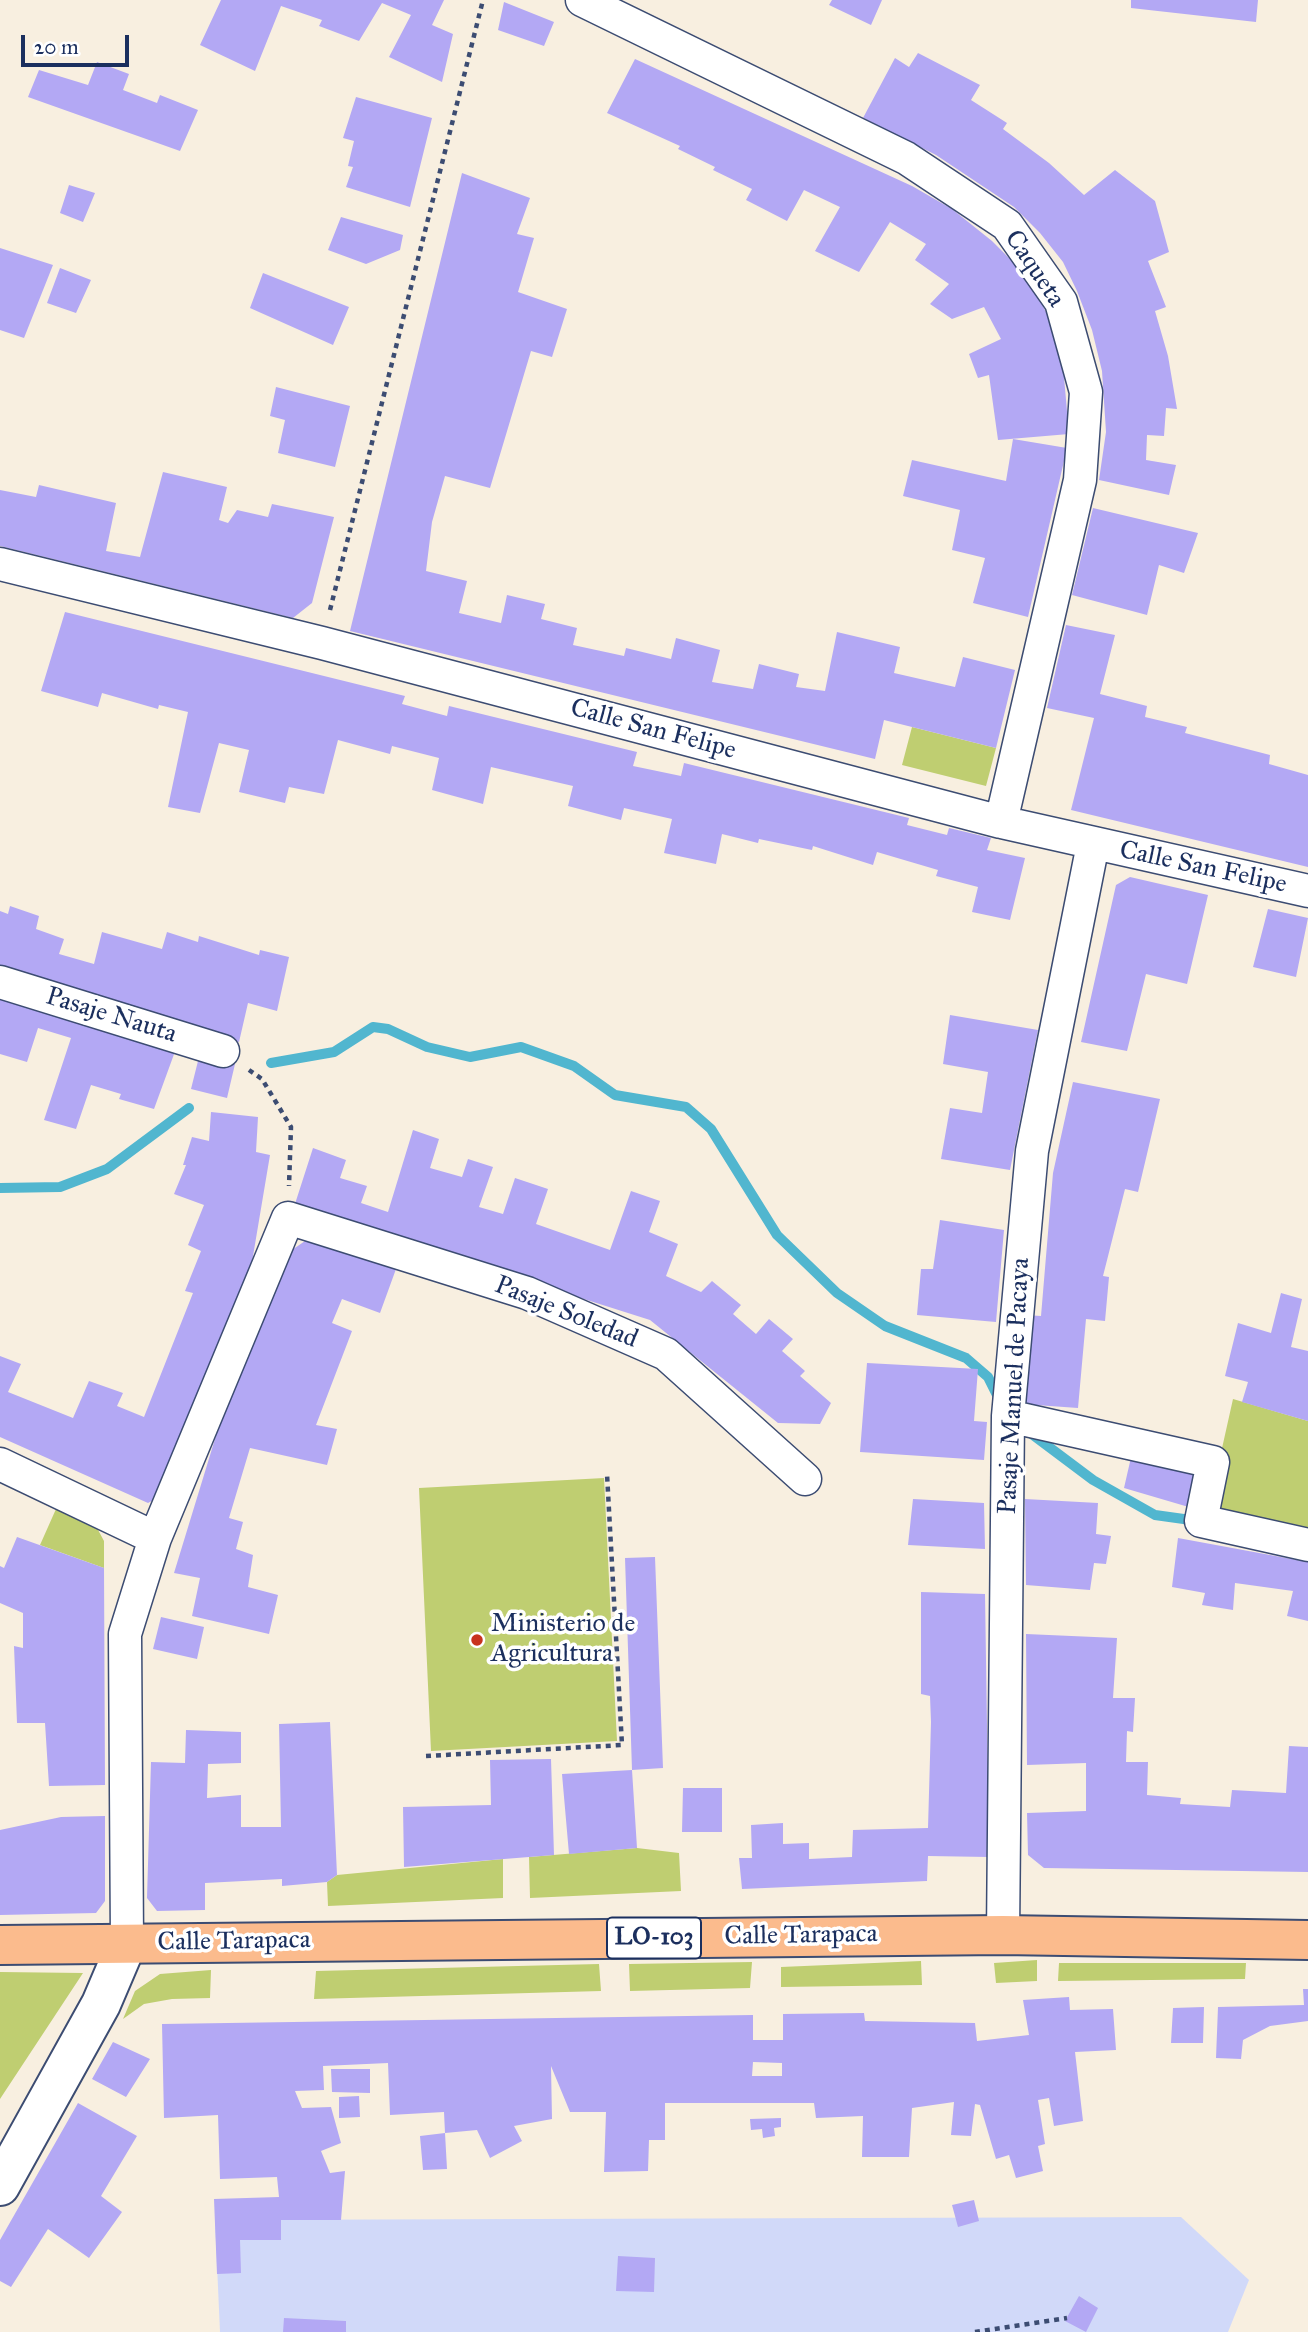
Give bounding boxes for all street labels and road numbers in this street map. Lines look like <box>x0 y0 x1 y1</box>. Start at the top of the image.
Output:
street label: Caqueta <box>997 225 1071 313</box>
street label: Calle San Felipe <box>567 693 739 767</box>
street label: Calle San Felipe <box>1117 835 1289 901</box>
street label: Pasaje Nauta <box>42 981 180 1051</box>
street label: Pasaje Manuel de Pacaya <box>993 1257 1037 1515</box>
street label: Pasaje Soledad <box>490 1270 642 1356</box>
road number: LO-103 <box>607 1917 701 1958</box>
street label: Calle Tarapaca <box>724 1919 878 1953</box>
street label: Calle Tarapaca <box>157 1925 311 1959</box>

